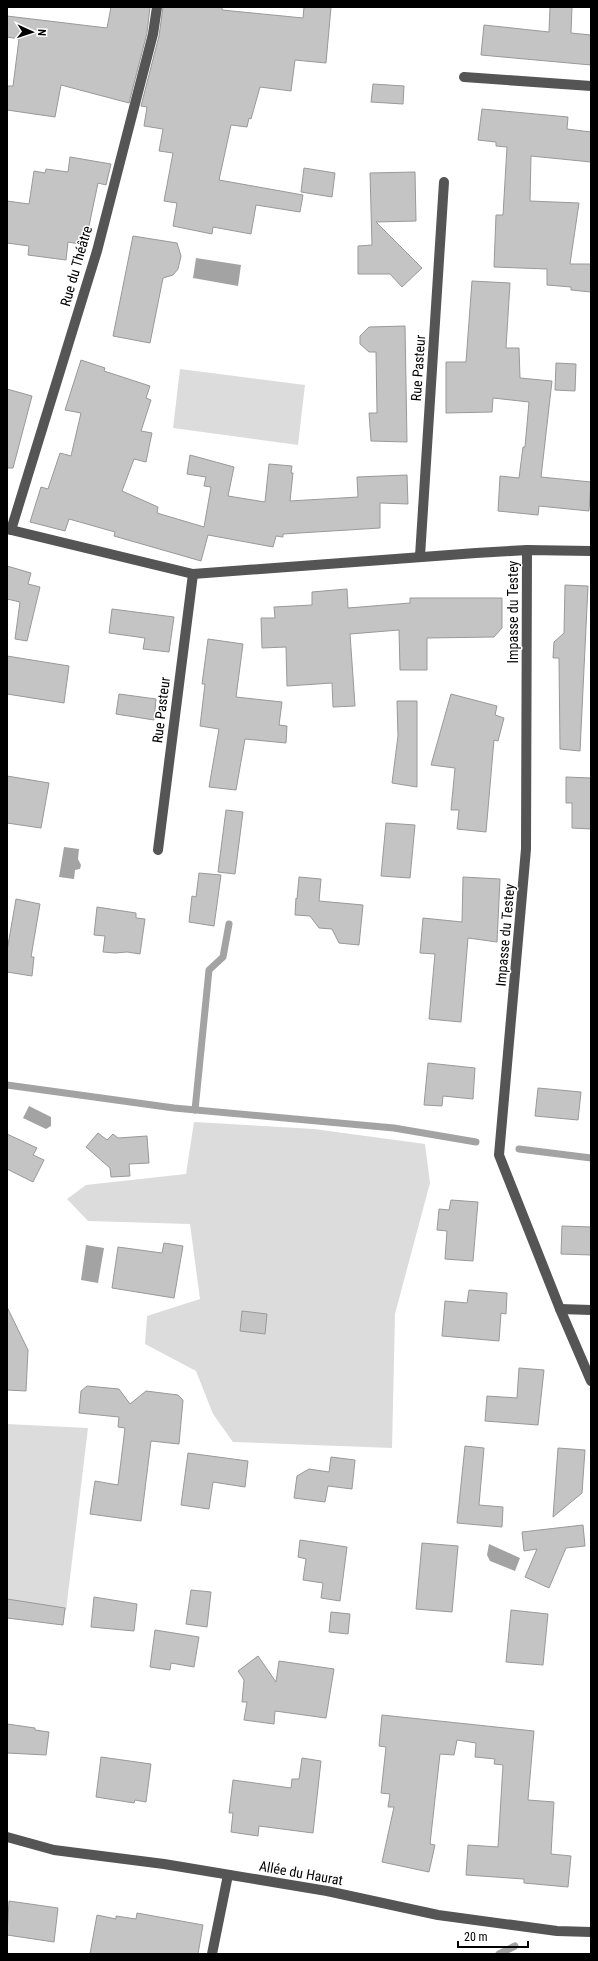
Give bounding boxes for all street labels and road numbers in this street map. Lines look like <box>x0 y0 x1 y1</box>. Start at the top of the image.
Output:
street label: Rue du Théâtre <box>57 224 95 308</box>
street label: Rue Pasteur <box>408 334 428 402</box>
street label: Impasse du Testey <box>505 560 521 663</box>
street label: Rue Pasteur <box>149 676 173 744</box>
street label: Impasse du Testey <box>493 883 517 987</box>
street label: Allée du Haurat <box>258 1858 344 1888</box>

